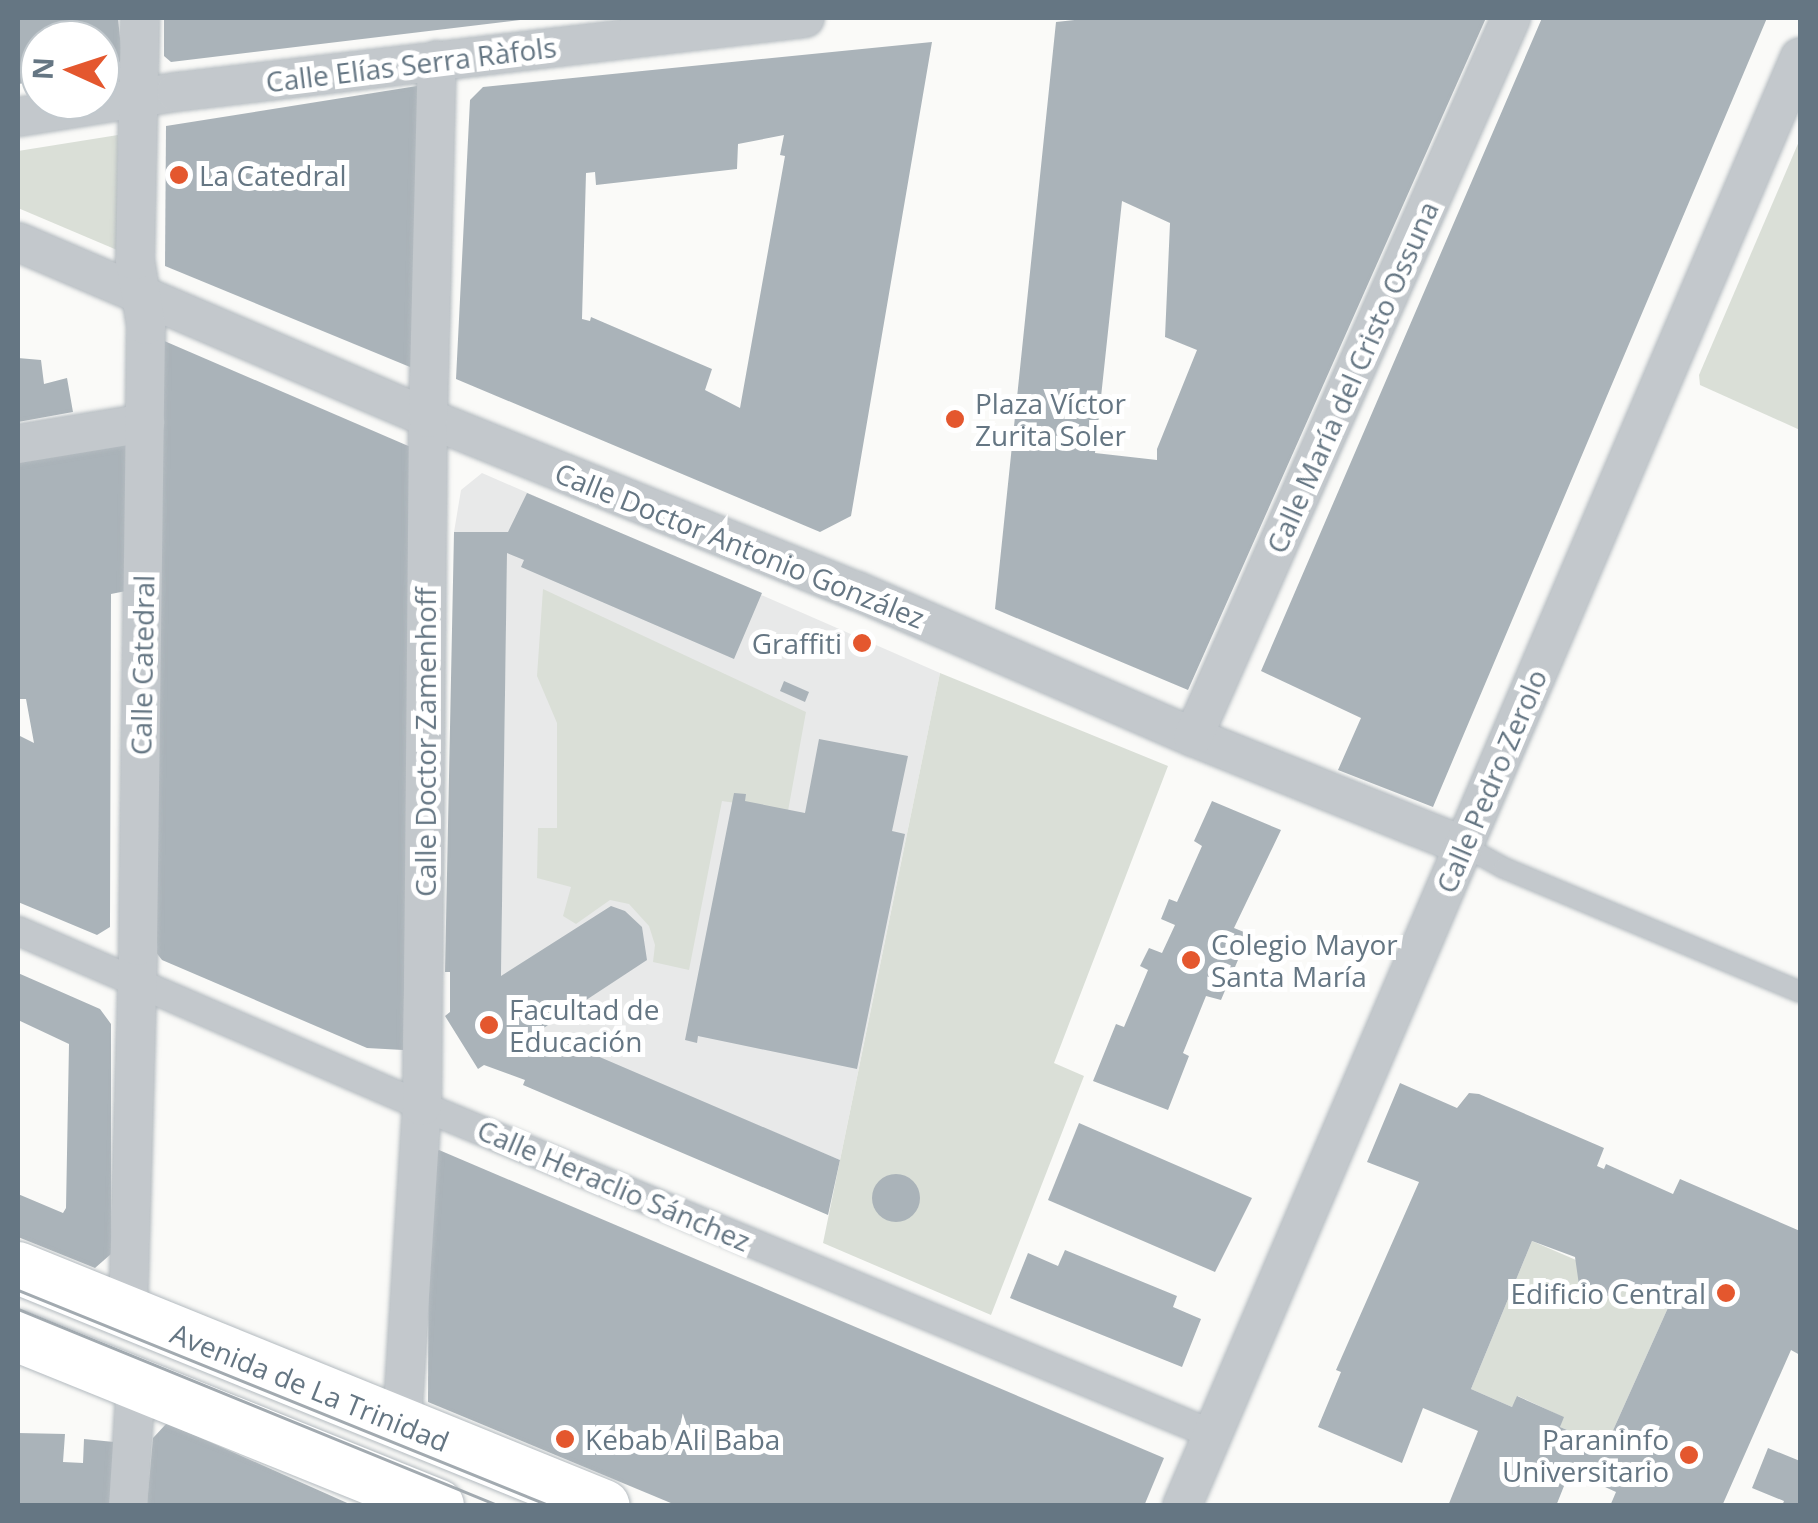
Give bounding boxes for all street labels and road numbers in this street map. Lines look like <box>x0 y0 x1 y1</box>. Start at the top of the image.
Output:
street label: Calle Elías Serra Ràfols <box>264 30 558 98</box>
street label: Calle María del Cristo Ossuna <box>1259 196 1445 558</box>
street label: Calle Doctor Antonio González <box>550 455 930 635</box>
street label: Calle Catedral <box>124 575 160 755</box>
street label: Calle Doctor Zamenhoff <box>408 587 442 897</box>
street label: Calle Pedro Zerolo <box>1429 664 1553 898</box>
street label: Calle Heraclio Sánchez <box>473 1112 755 1258</box>
street label: Avenida de La Trinidad <box>166 1316 454 1458</box>

